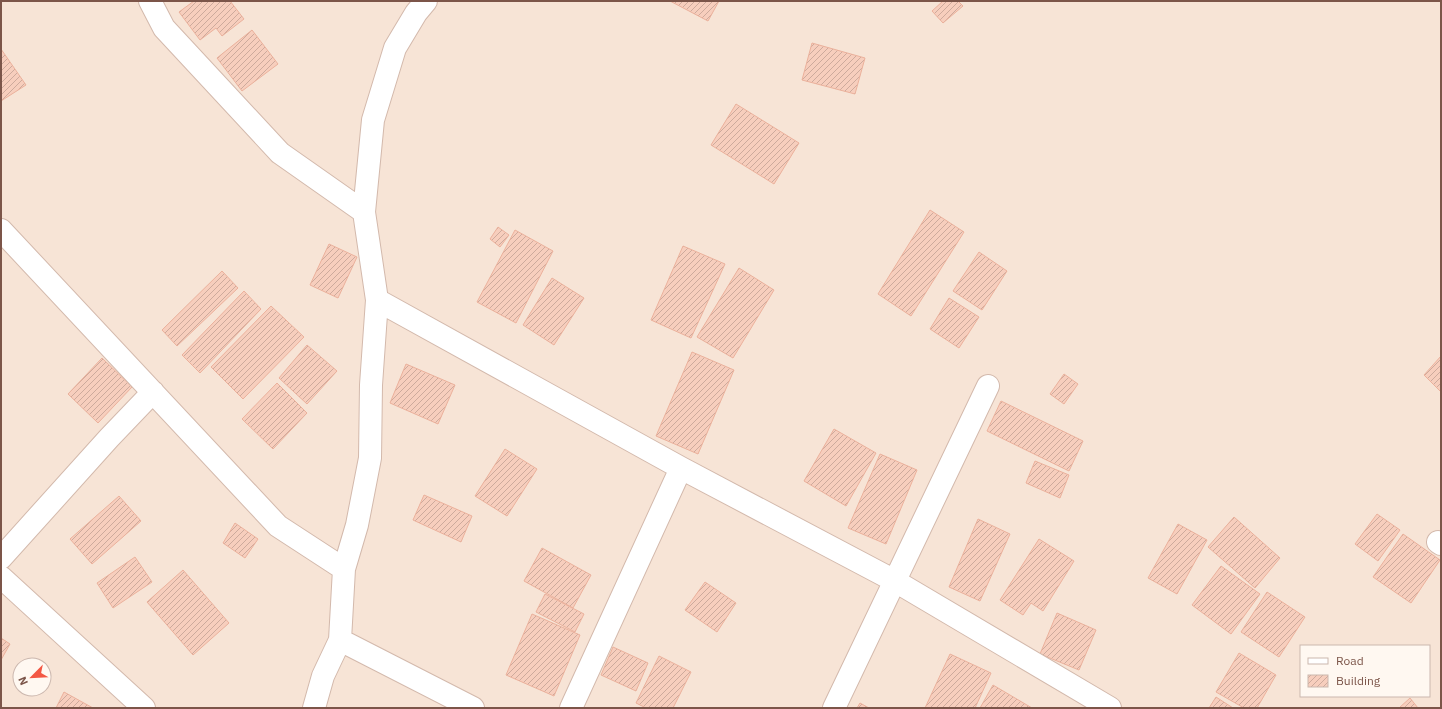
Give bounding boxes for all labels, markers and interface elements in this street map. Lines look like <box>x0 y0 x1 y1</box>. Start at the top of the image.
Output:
legend <box>1300 645 1430 697</box>
text: Road <box>1336 653 1364 668</box>
north arrow <box>12 657 52 697</box>
text: Building <box>1336 673 1381 688</box>
text: N <box>15 675 31 688</box>

